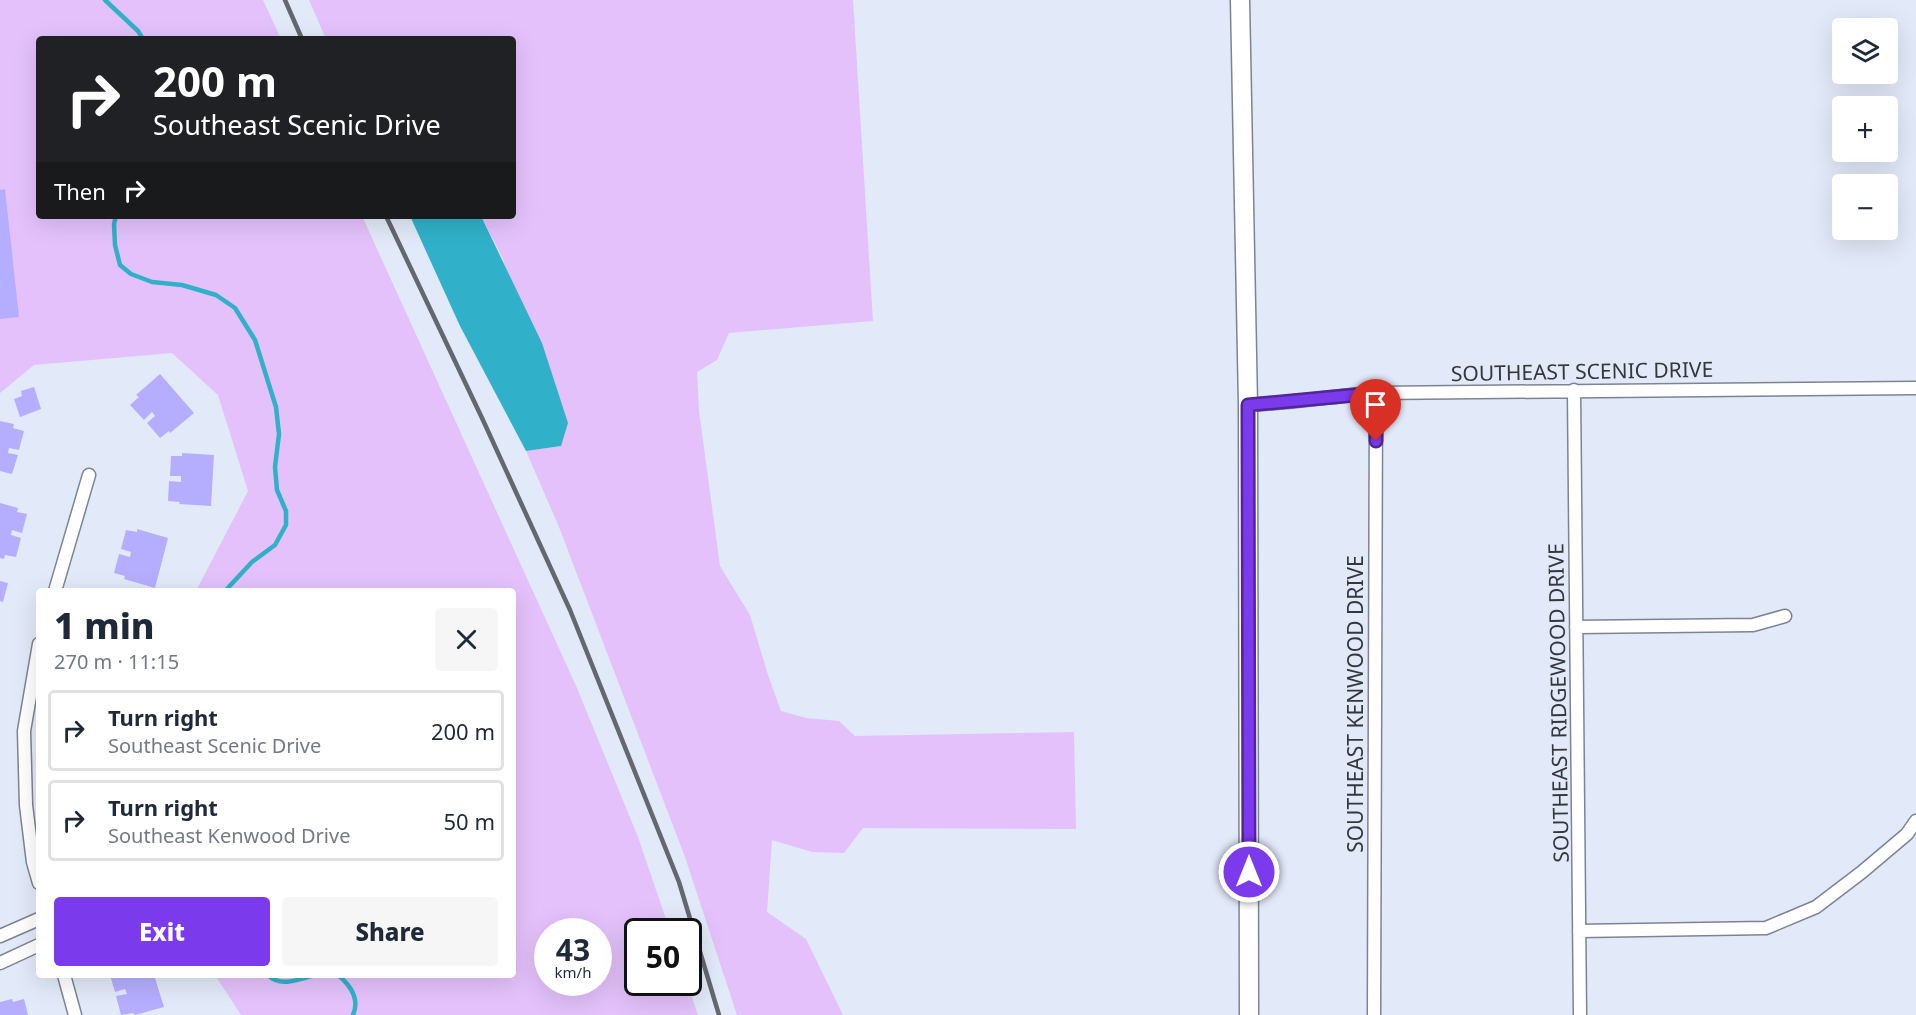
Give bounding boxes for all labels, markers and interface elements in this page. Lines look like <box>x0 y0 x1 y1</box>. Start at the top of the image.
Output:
map controls <box>1832 18 1898 240</box>
button: layers <box>1832 18 1898 84</box>
text: 200 m <box>153 52 277 109</box>
icon: right <box>54 60 132 138</box>
button: + <box>1832 96 1898 162</box>
text: Southeast Scenic Drive <box>153 106 441 143</box>
icon: right <box>118 174 151 207</box>
button: − <box>1832 174 1898 240</box>
text: Then <box>54 176 106 206</box>
street label: SOUTHEAST SCENIC DRIVE <box>1451 355 1713 387</box>
pin <box>1350 379 1401 441</box>
icon: arrive <box>1359 388 1392 421</box>
street label: SOUTHEAST RIDGEWOOD DRIVE <box>1541 543 1575 863</box>
street label: SOUTHEAST KENWOOD DRIVE <box>1341 555 1369 853</box>
text: 1 min <box>54 601 155 650</box>
button: close <box>435 608 498 671</box>
text: 270 m · 11:15 <box>54 648 179 675</box>
text: Turn right <box>108 702 218 732</box>
icon: right <box>57 714 90 747</box>
text: 200 m <box>431 716 495 746</box>
text: Southeast Scenic Drive <box>108 732 321 759</box>
text: Turn right <box>108 792 218 822</box>
icon: right <box>57 804 90 837</box>
text: 50 m <box>444 806 495 836</box>
text: Southeast Kenwood Drive <box>108 822 350 849</box>
position arrow <box>1217 840 1281 904</box>
button: Exit <box>54 897 270 966</box>
button: Share <box>282 897 498 966</box>
speed limit sign: 50 <box>624 918 702 996</box>
text: 43 <box>556 929 590 970</box>
text: km/h <box>555 962 591 982</box>

